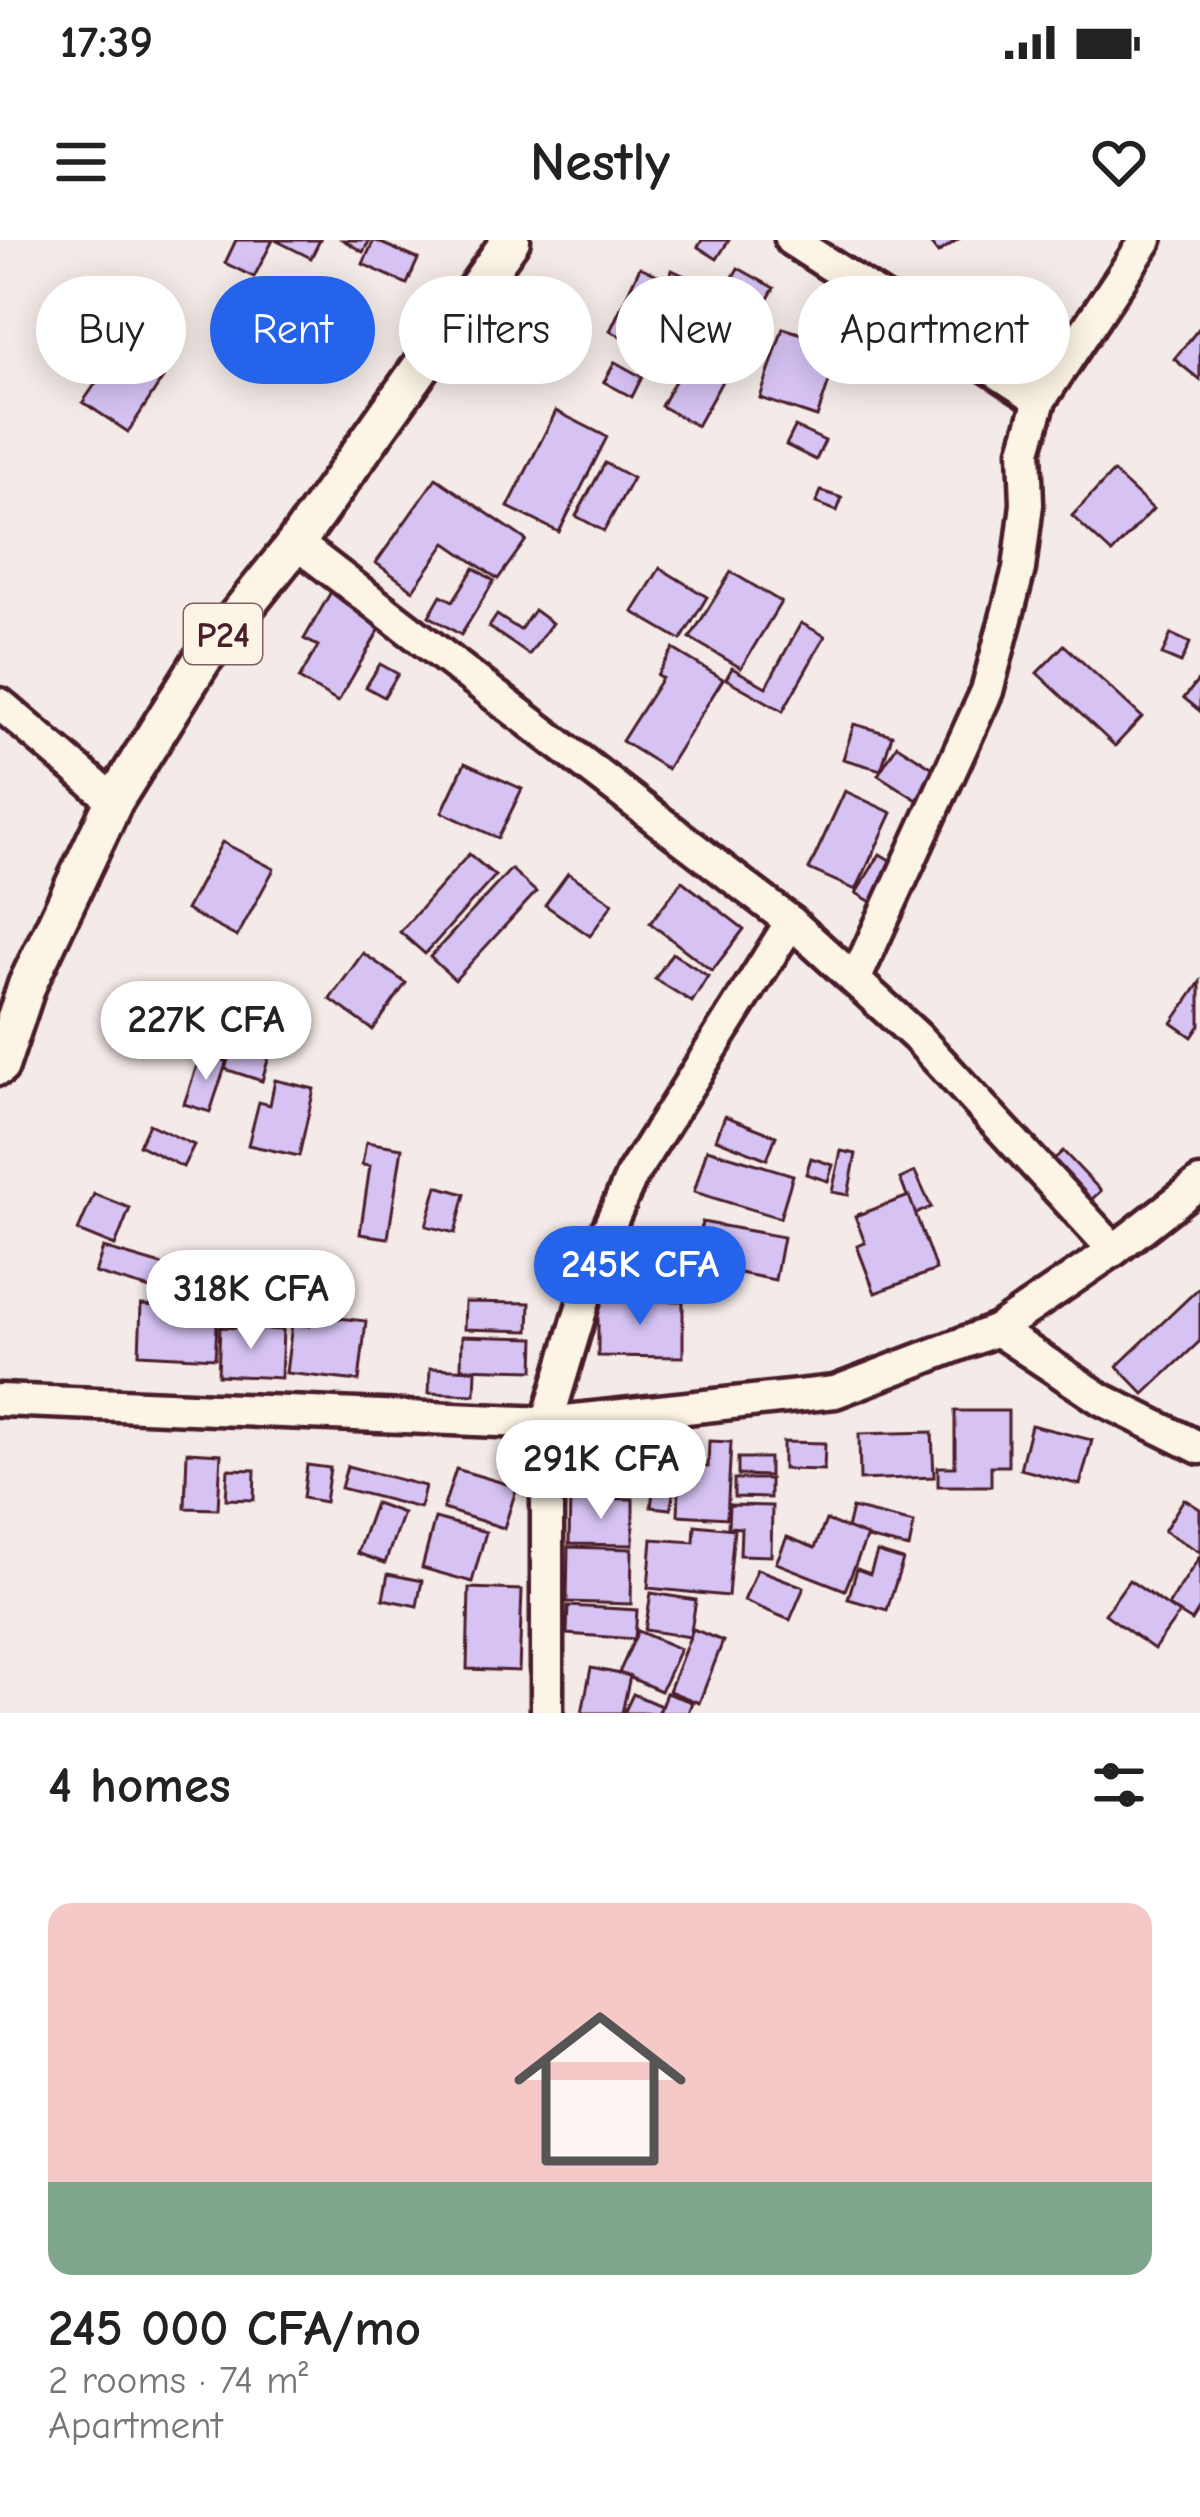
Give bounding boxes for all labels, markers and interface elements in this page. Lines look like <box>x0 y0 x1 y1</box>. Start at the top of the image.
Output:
text: 17:39 <box>60 16 153 68</box>
icon: menu <box>48 129 114 195</box>
icon: heart <box>1086 129 1152 195</box>
text: Nestly <box>530 131 670 194</box>
chip: Buy <box>36 276 186 384</box>
chip: Rent <box>210 276 375 384</box>
chip: Filters <box>399 276 592 384</box>
chip: New <box>616 276 774 384</box>
chip: Apartment <box>798 276 1070 384</box>
road number: P24 <box>184 604 262 664</box>
pin: 227K CFA <box>82 981 330 1083</box>
text: 227K CFA <box>128 997 284 1042</box>
pin: 245K CFA <box>516 1226 764 1328</box>
text: 245K CFA <box>561 1242 719 1287</box>
pin: 318K CFA <box>127 1250 375 1352</box>
text: 318K CFA <box>173 1266 329 1311</box>
pin: 291K CFA <box>477 1420 725 1522</box>
text: 291K CFA <box>523 1436 679 1481</box>
icon: filters <box>1086 1752 1152 1818</box>
text: 4 homes <box>48 1756 231 1815</box>
icon: home <box>492 1981 708 2197</box>
text: 245 000 CFA/mo <box>48 2299 421 2358</box>
text: 2 rooms · 74 m² <box>48 2358 308 2403</box>
text: Apartment <box>48 2403 223 2448</box>

